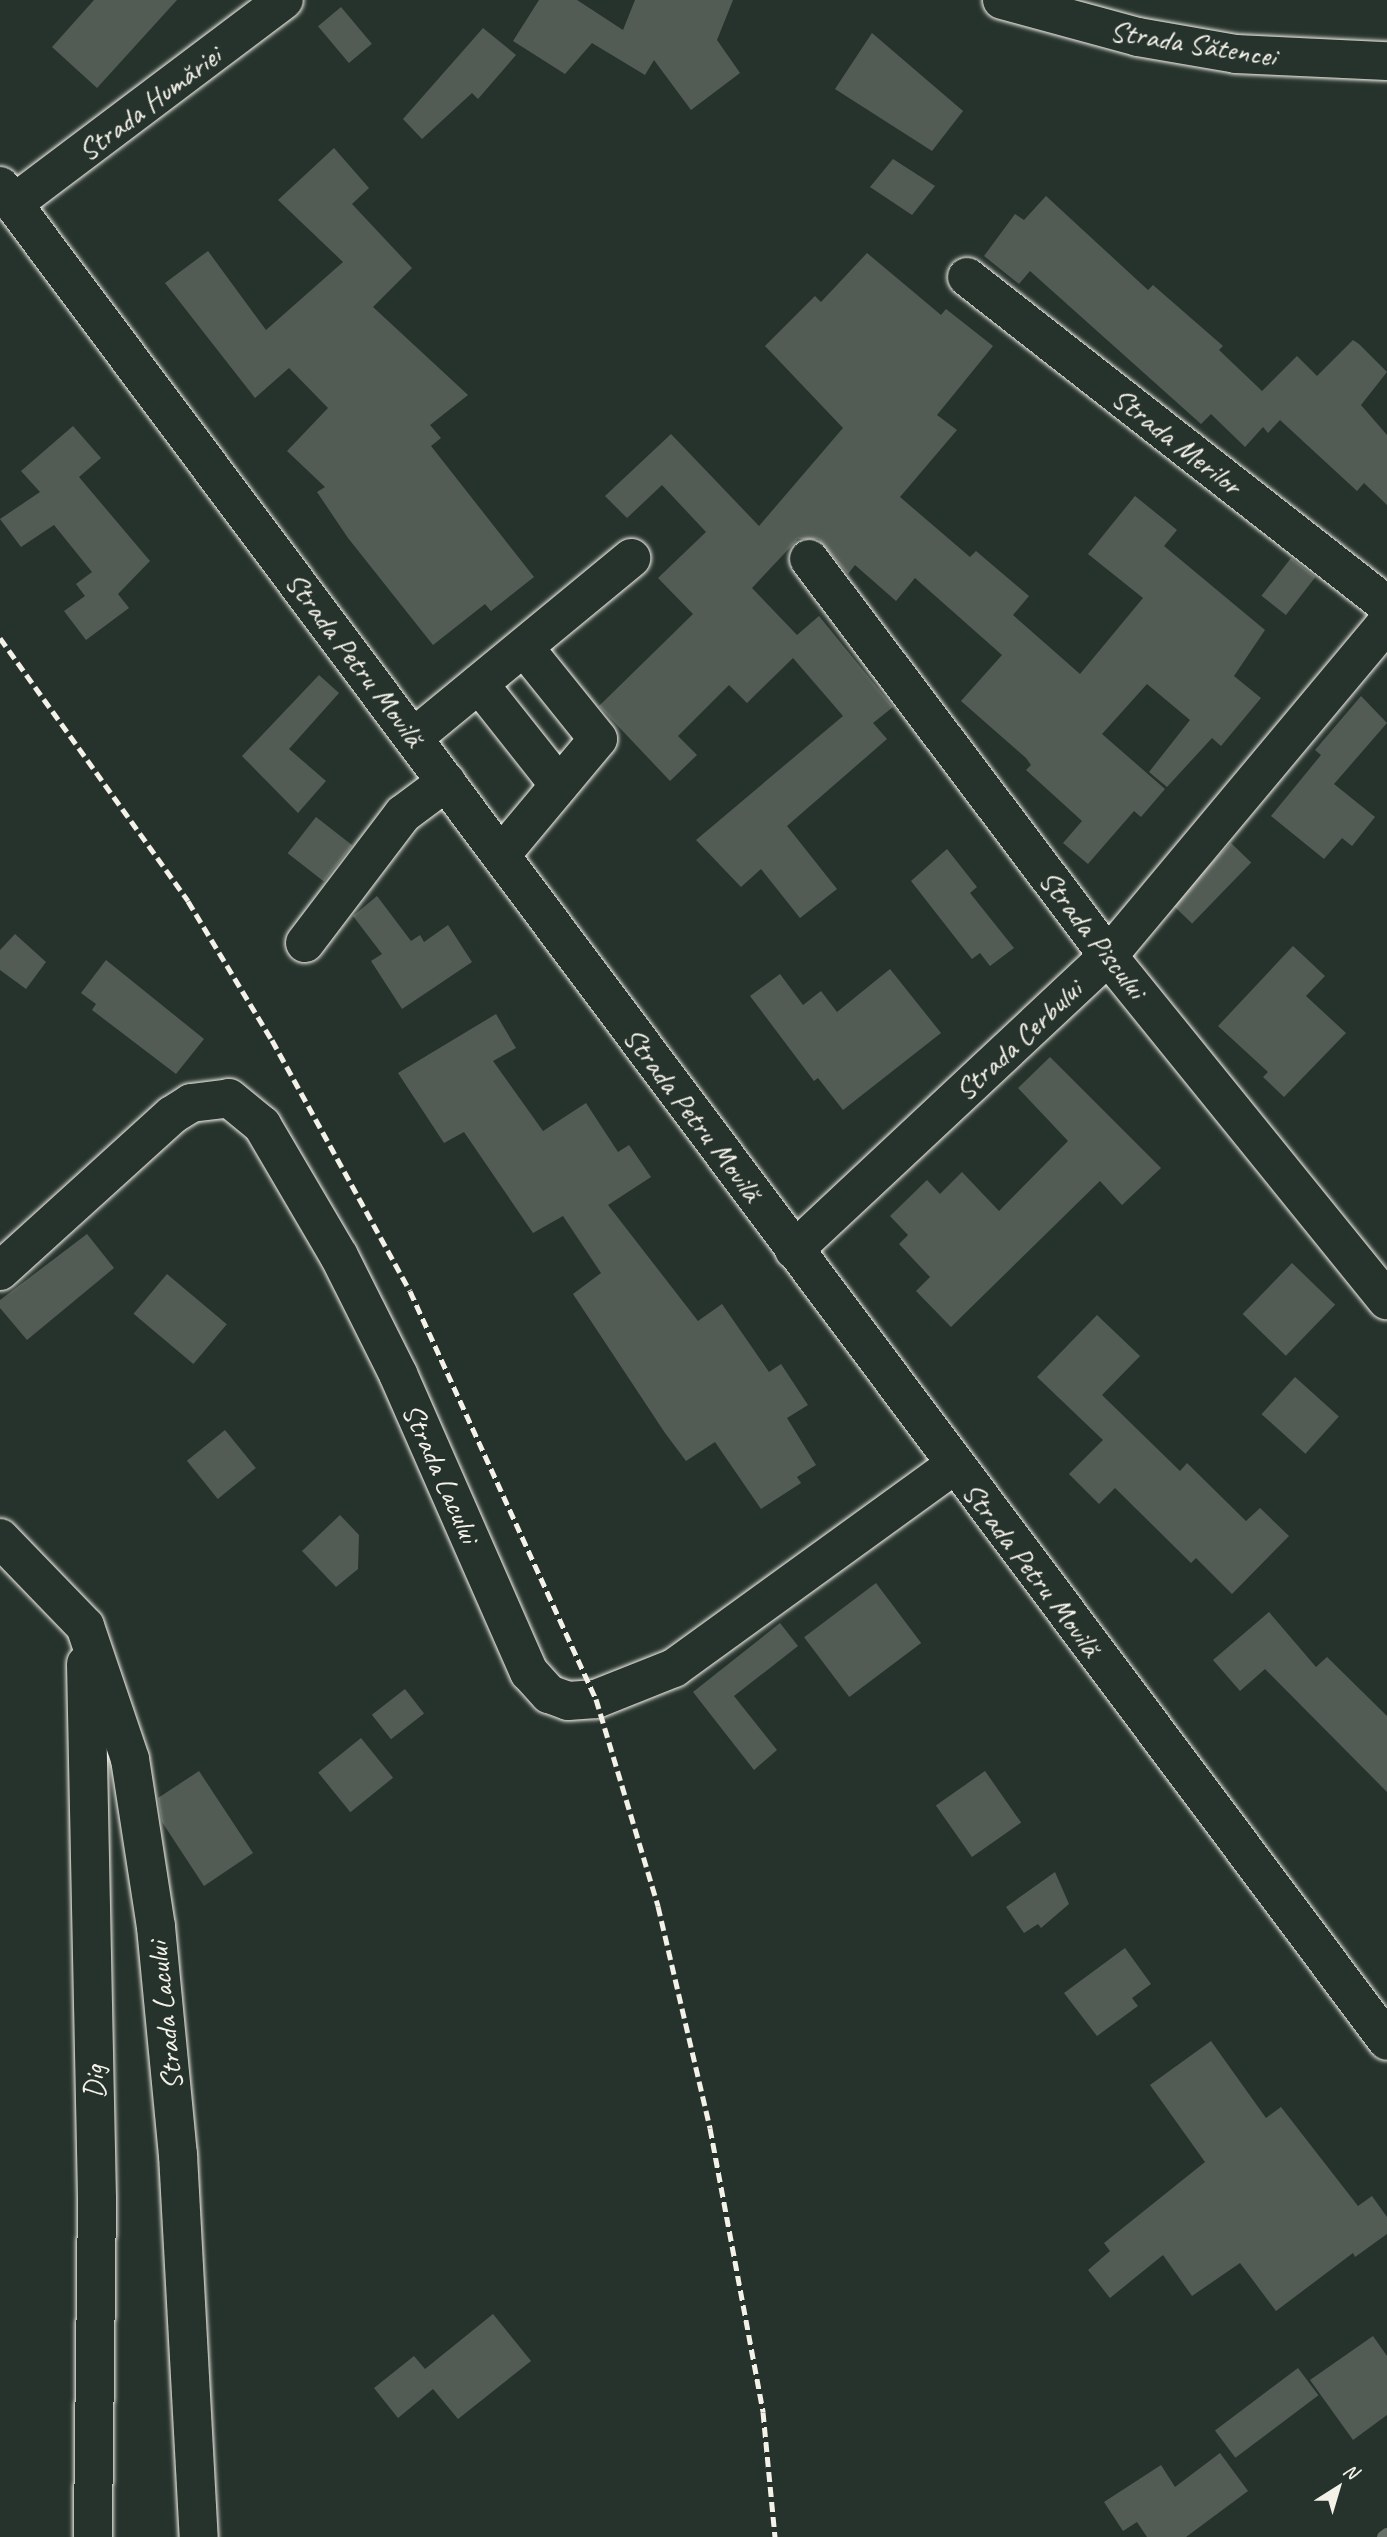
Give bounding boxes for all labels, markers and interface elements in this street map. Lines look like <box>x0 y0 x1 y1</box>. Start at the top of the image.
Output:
street label: Strada Sătencei <box>1107 12 1279 74</box>
street label: Strada Humăriei <box>70 37 228 169</box>
street label: Strada Merilor <box>1105 379 1249 503</box>
street label: Strada Petru Movilă <box>278 565 432 753</box>
street label: Strada Piscului <box>1032 862 1154 1006</box>
street label: Strada Cerbului <box>947 972 1089 1108</box>
street label: Strada Petru Movilă <box>616 1020 770 1208</box>
street label: Strada Lacului <box>394 1397 488 1549</box>
street label: Strada Petru Movilă <box>955 1475 1109 1663</box>
street label: Strada Lacului <box>139 1940 191 2092</box>
street label: Dig <box>76 2065 112 2099</box>
north arrow <box>1303 2453 1373 2523</box>
text: N <box>1339 2458 1363 2484</box>

